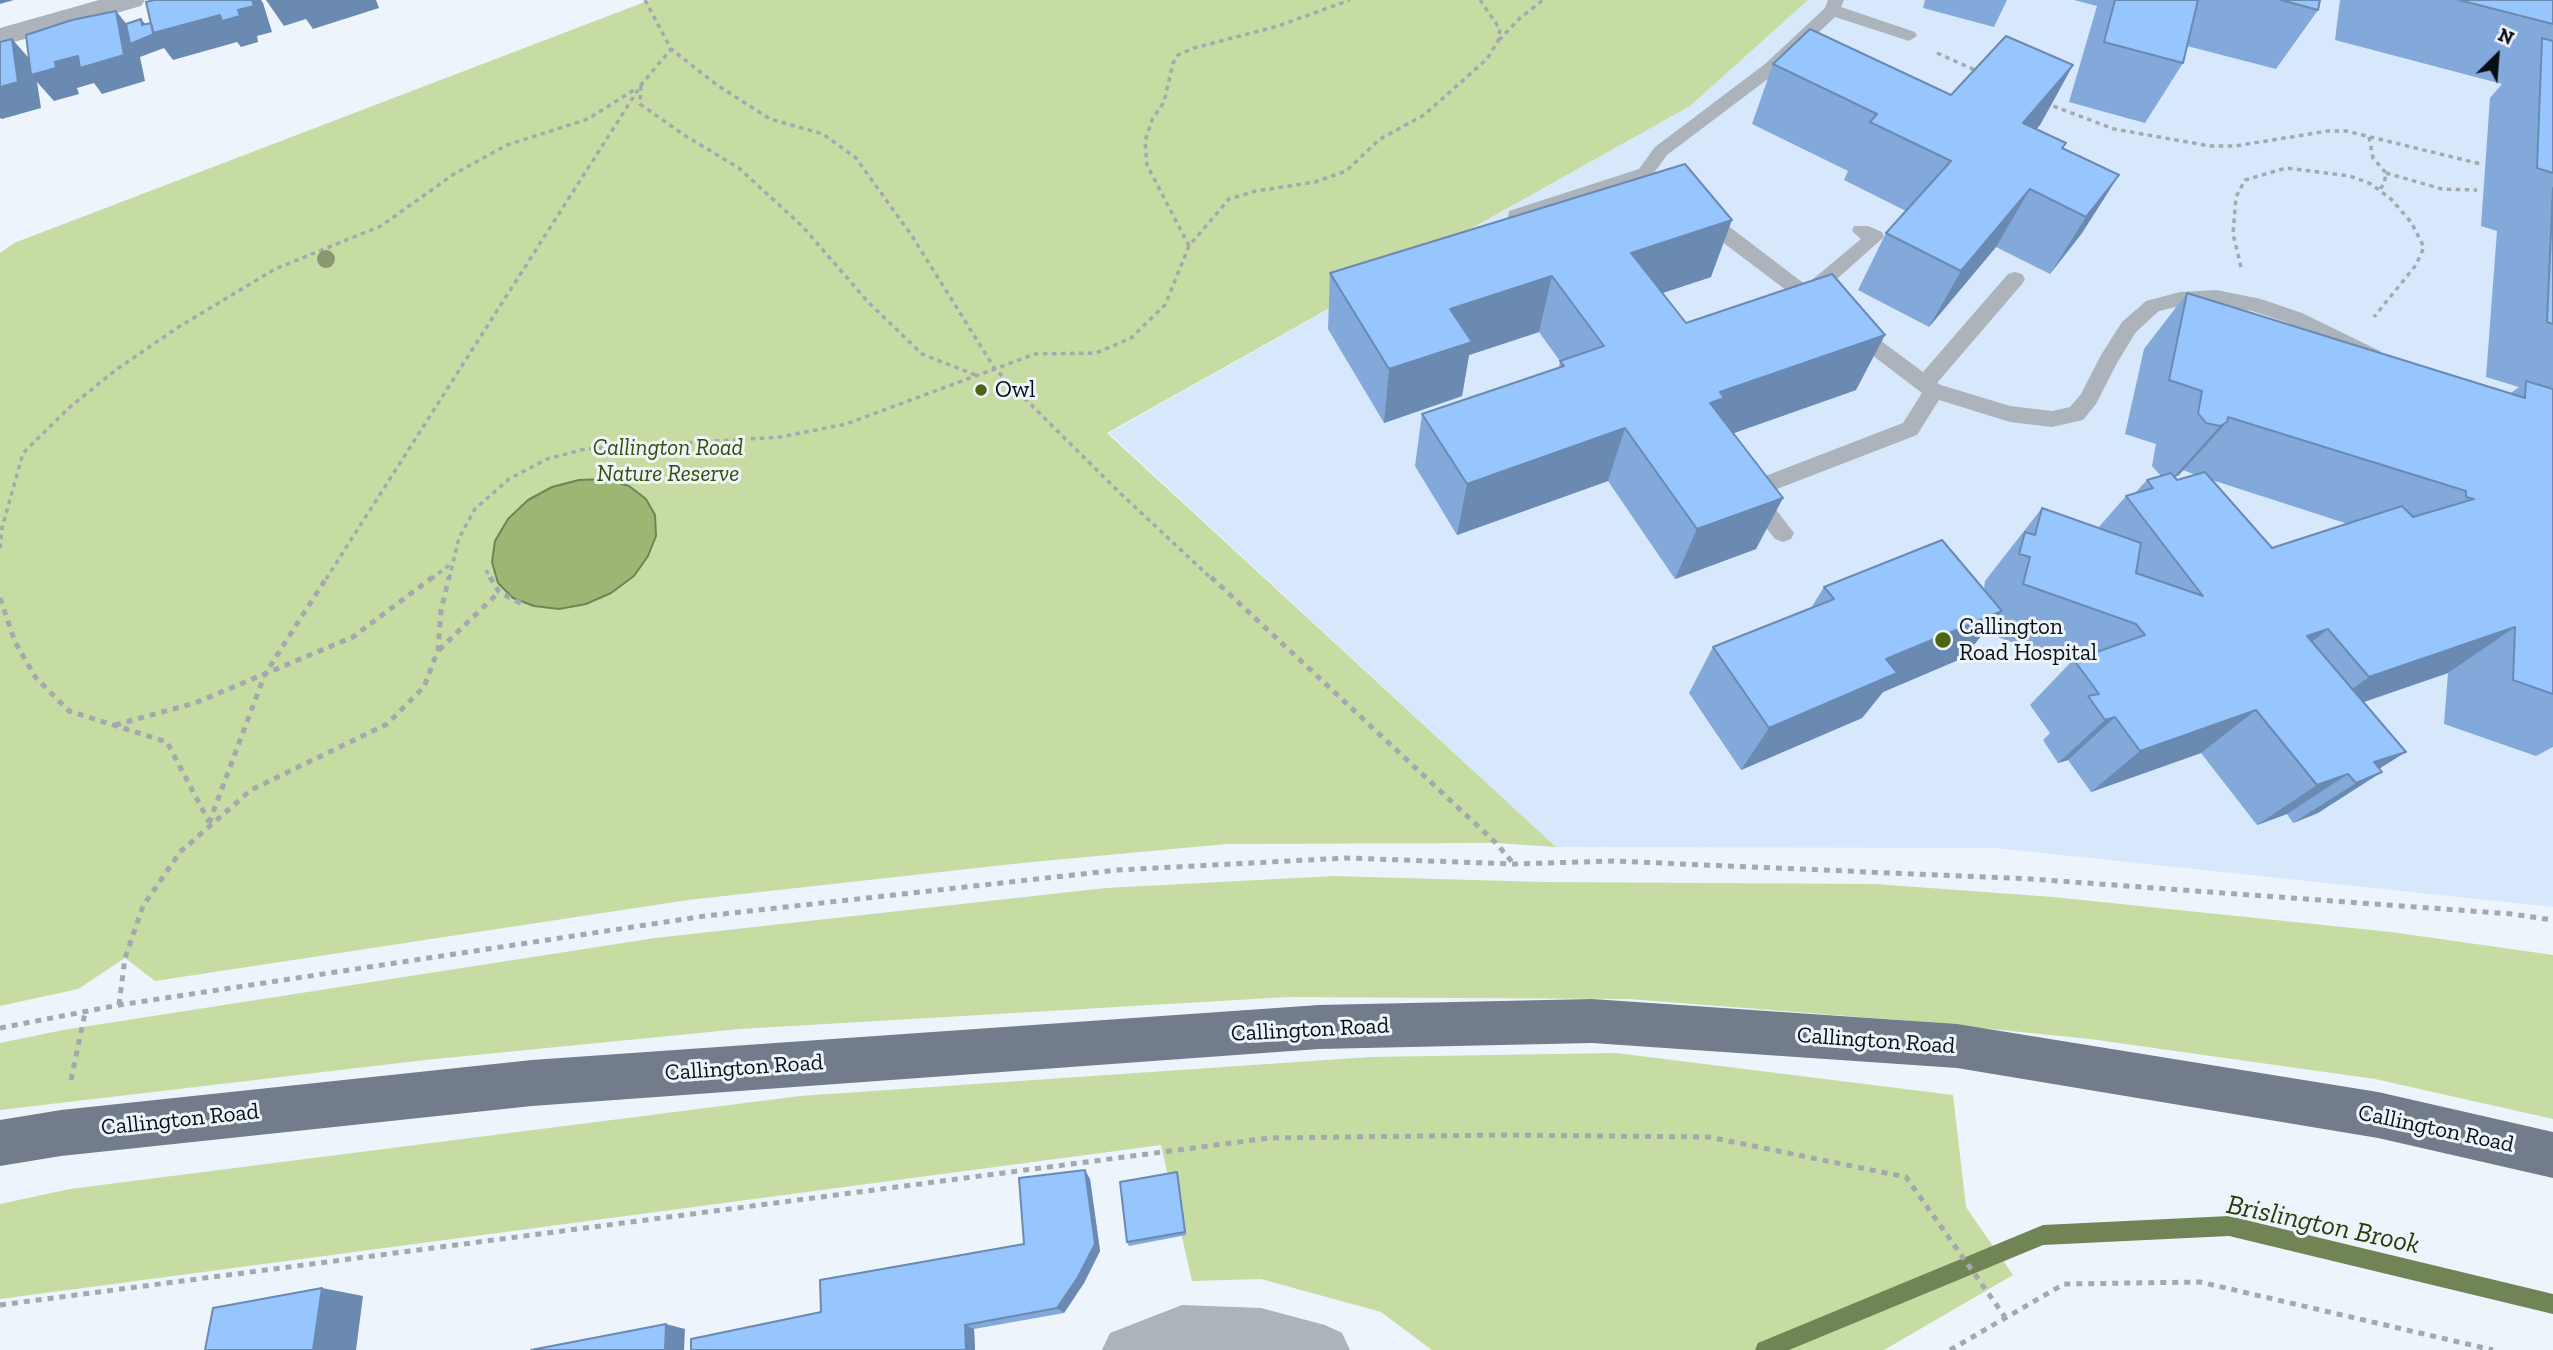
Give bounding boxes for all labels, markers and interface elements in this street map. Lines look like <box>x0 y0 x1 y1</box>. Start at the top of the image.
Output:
north arrow <box>2462 21 2532 91</box>
text: N <box>2495 23 2517 50</box>
place label: Owl <box>995 376 1035 404</box>
marker: Owl <box>973 382 989 398</box>
park label: Callington Road Nature Reserve <box>593 434 743 488</box>
place label: Callington Road Hospital <box>1959 613 2097 667</box>
marker: Callington Road Hospital <box>1933 630 1953 650</box>
street label: Callington Road <box>1230 1012 1390 1048</box>
street label: Callington Road <box>1796 1022 1956 1060</box>
street label: Callington Road <box>664 1049 824 1087</box>
street label: Callington Road <box>100 1098 260 1142</box>
street label: Callington Road <box>2356 1099 2516 1159</box>
water label: Brislington Brook <box>2223 1188 2423 1262</box>

